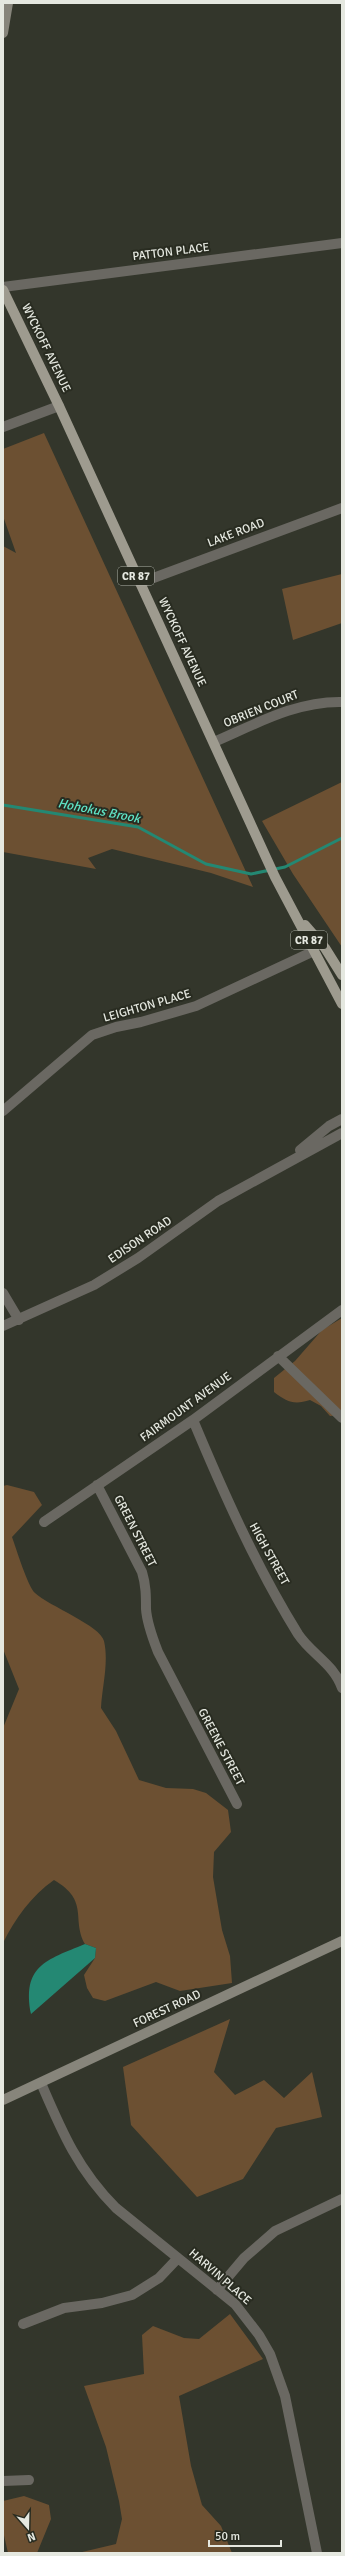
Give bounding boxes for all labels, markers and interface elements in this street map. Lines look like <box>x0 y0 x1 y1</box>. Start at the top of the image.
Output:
street label: PATTON PLACE <box>132 240 211 264</box>
street label: WYCKOFF AVENUE <box>18 301 74 395</box>
street label: LAKE ROAD <box>205 515 267 551</box>
road number: CR 87 <box>118 567 154 585</box>
street label: WYCKOFF AVENUE <box>155 595 209 689</box>
street label: OBRIEN COURT <box>221 687 301 731</box>
water label: Hohokus Brook <box>56 795 143 827</box>
road number: CR 87 <box>291 931 327 949</box>
street label: LEIGHTON PLACE <box>101 986 193 1026</box>
street label: EDISON ROAD <box>105 1213 175 1267</box>
street label: FAIRMOUNT AVENUE <box>137 1369 235 1445</box>
street label: GREEN STREET <box>111 1493 159 1569</box>
street label: HIGH STREET <box>246 1520 292 1588</box>
street label: GREENE STREET <box>194 1706 248 1788</box>
street label: FOREST ROAD <box>131 1987 203 2031</box>
street label: HARVIN PLACE <box>186 2246 254 2308</box>
north arrow <box>8 2508 48 2548</box>
scale bar <box>209 2522 281 2548</box>
text: 50 m <box>215 2529 240 2544</box>
text: N <box>25 2530 37 2544</box>

